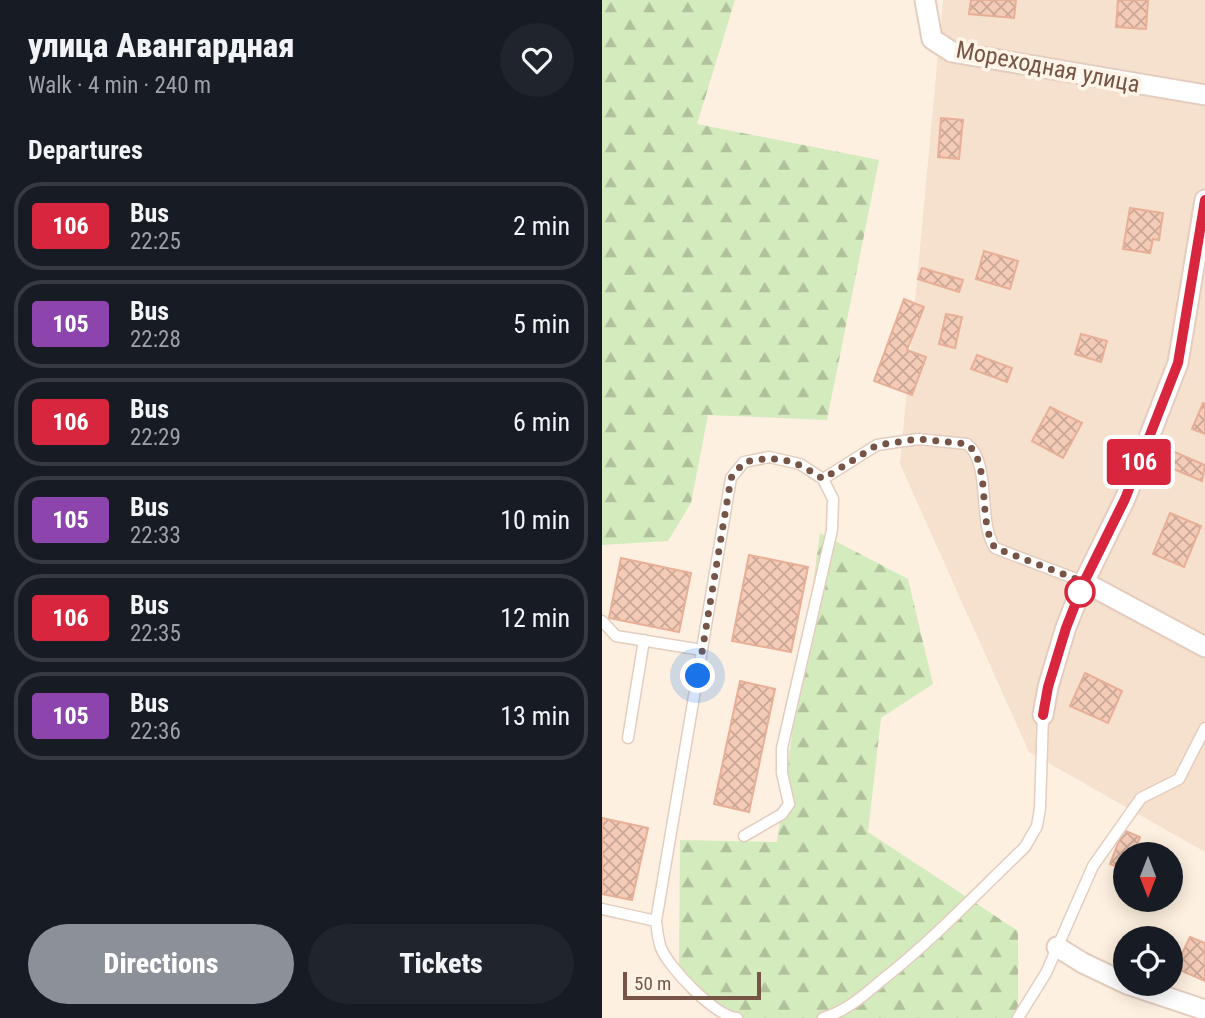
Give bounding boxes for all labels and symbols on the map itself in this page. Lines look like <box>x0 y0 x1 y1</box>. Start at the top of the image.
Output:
street label: Мореходная улица <box>954 35 1142 99</box>
line badge: 106 <box>1099 439 1179 485</box>
unlabelled marker <box>1065 577 1095 607</box>
your location <box>680 658 715 693</box>
north arrow <box>1113 842 1183 912</box>
scale bar <box>623 969 761 1001</box>

